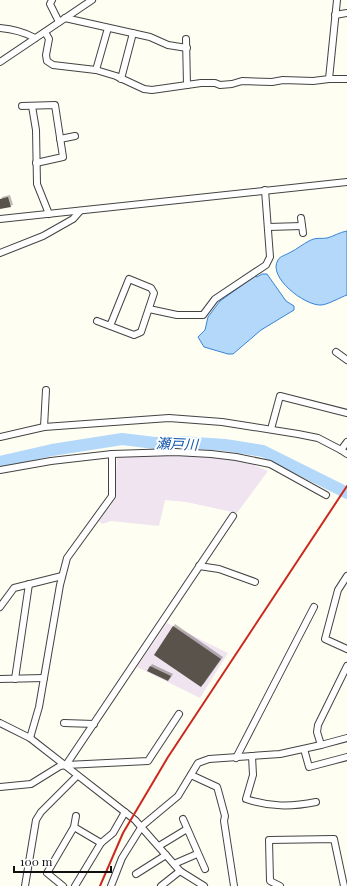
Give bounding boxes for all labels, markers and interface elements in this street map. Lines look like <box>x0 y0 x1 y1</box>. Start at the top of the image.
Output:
water label: 瀬戸川 <box>156 433 200 454</box>
scale bar <box>14 848 111 874</box>
text: 100 m <box>20 853 53 869</box>

